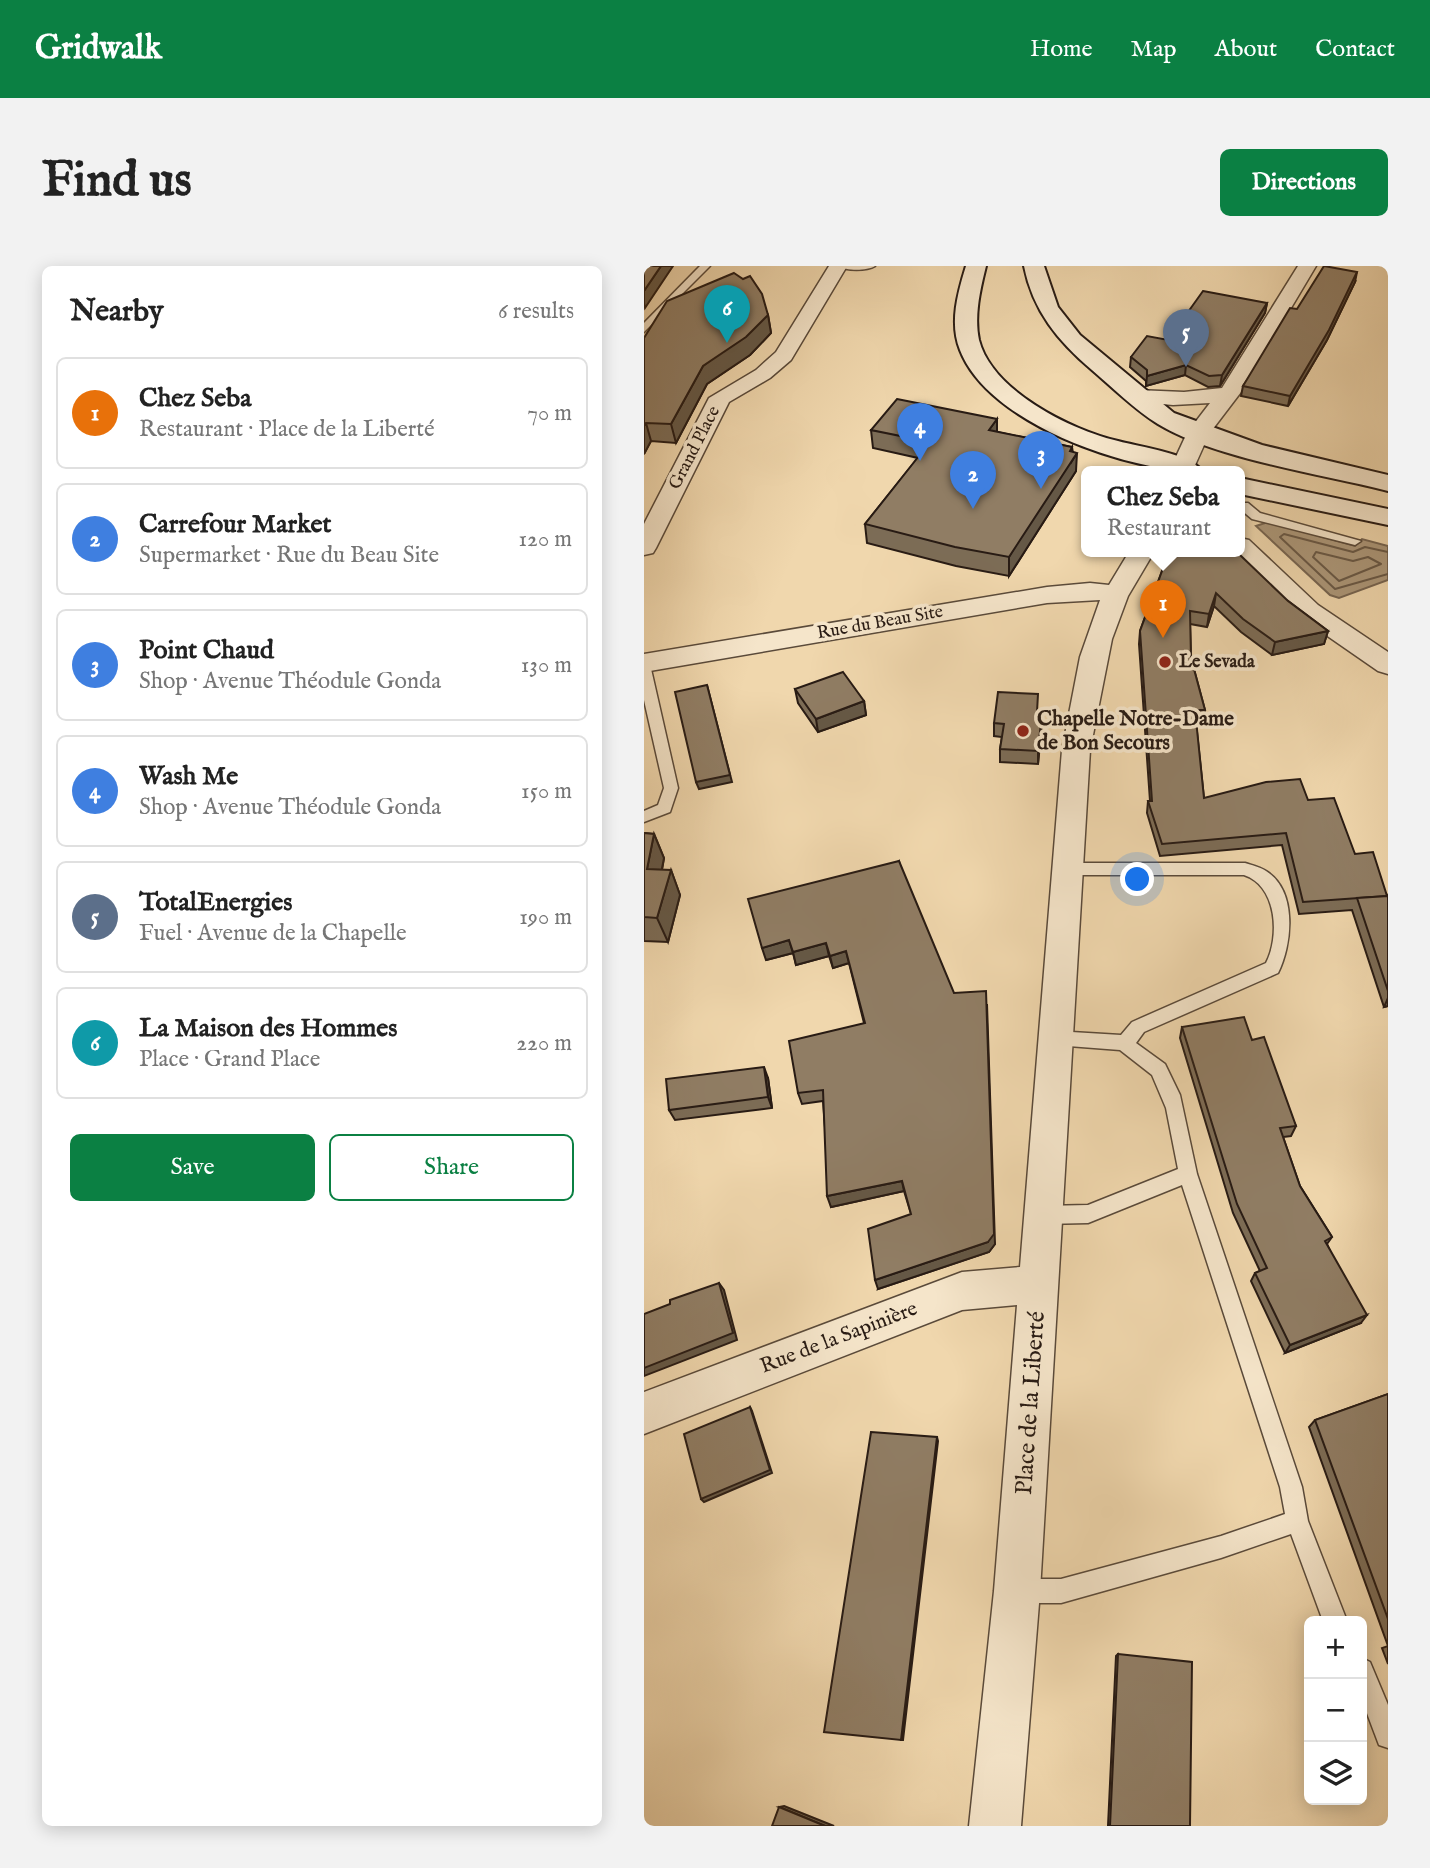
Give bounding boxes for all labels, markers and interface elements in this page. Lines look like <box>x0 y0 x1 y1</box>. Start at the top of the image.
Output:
text: Gridwalk <box>35 28 162 70</box>
text: Home <box>1030 34 1093 65</box>
text: Map <box>1131 34 1177 65</box>
text: About <box>1215 34 1277 65</box>
text: Contact <box>1315 34 1395 65</box>
button: Directions <box>1220 149 1388 216</box>
text: Find us <box>42 151 192 213</box>
pin: 6 <box>704 285 750 343</box>
text: Nearby <box>70 293 163 331</box>
text: 6 results <box>498 297 574 326</box>
pin: 5 <box>1163 309 1209 367</box>
text: Chez Seba <box>139 382 251 415</box>
text: 1 <box>91 399 99 428</box>
text: 70 m <box>527 399 572 428</box>
street label: Grand Place <box>664 402 726 494</box>
pin: 4 <box>897 403 943 461</box>
text: Restaurant · Place de la Liberté <box>139 415 435 444</box>
pin: 3 <box>1018 431 1064 489</box>
pin: 2 <box>950 451 996 509</box>
popup <box>1081 466 1245 557</box>
text: Chez Seba <box>1107 481 1219 514</box>
text: Carrefour Market <box>139 508 331 541</box>
text: Restaurant <box>1107 514 1211 543</box>
text: 2 <box>90 525 100 554</box>
text: 120 m <box>519 525 572 554</box>
text: Supermarket · Rue du Beau Site <box>139 541 439 570</box>
pin: 1 <box>1140 580 1186 638</box>
street label: Rue du Beau Site <box>815 601 945 645</box>
text: Point Chaud <box>139 634 274 667</box>
text: 3 <box>91 651 99 680</box>
text: 130 m <box>521 651 572 680</box>
place label: Le Sevada <box>1179 651 1256 674</box>
marker: Le Sevada <box>1157 654 1173 670</box>
text: Shop · Avenue Théodule Gonda <box>139 667 441 696</box>
place label: Chapelle Notre-Dame de Bon Secours <box>1037 706 1234 757</box>
marker: Chapelle Notre-Dame de Bon Secours <box>1015 723 1031 739</box>
text: Wash Me <box>139 760 238 793</box>
text: 4 <box>89 777 101 806</box>
text: 150 m <box>521 777 572 806</box>
text: Shop · Avenue Théodule Gonda <box>139 793 441 822</box>
your location <box>1120 862 1154 896</box>
text: TotalEnergies <box>139 886 292 919</box>
text: 5 <box>91 903 99 932</box>
text: 190 m <box>519 903 572 932</box>
text: Fuel · Avenue de la Chapelle <box>139 919 406 948</box>
text: La Maison des Hommes <box>139 1012 397 1045</box>
text: 6 <box>90 1029 100 1058</box>
text: 220 m <box>516 1029 572 1058</box>
text: Place · Grand Place <box>139 1045 320 1074</box>
button: Save <box>70 1134 315 1201</box>
button: Share <box>329 1134 574 1201</box>
street label: Rue de la Sapinière <box>757 1295 922 1380</box>
street label: Place de la Liberté <box>1009 1310 1053 1496</box>
map controls <box>1304 1616 1367 1805</box>
button: + <box>1304 1616 1367 1679</box>
button: − <box>1304 1679 1367 1742</box>
button: layers <box>1304 1742 1367 1805</box>

